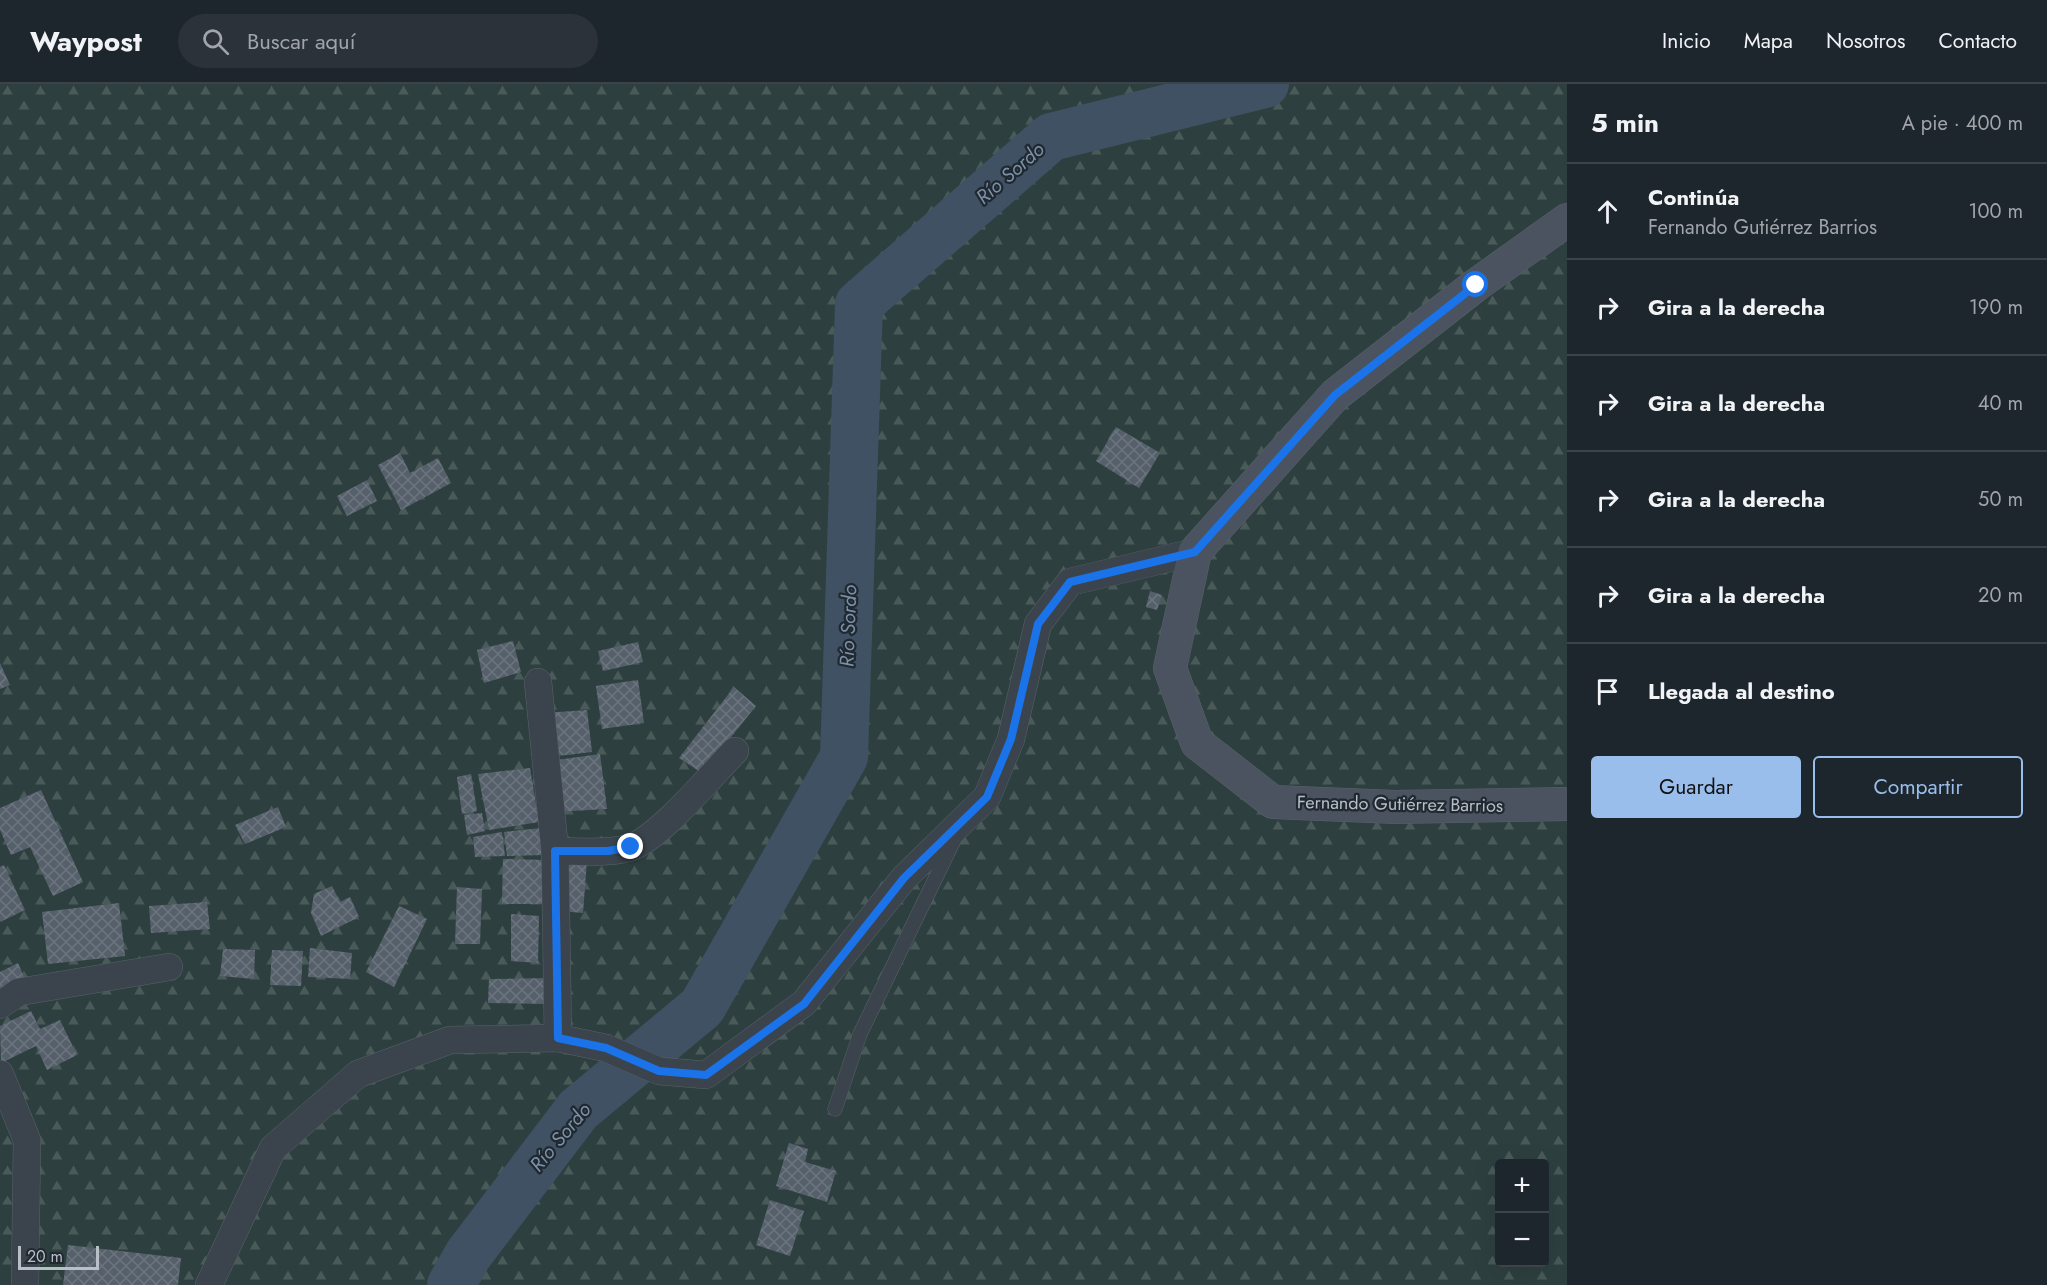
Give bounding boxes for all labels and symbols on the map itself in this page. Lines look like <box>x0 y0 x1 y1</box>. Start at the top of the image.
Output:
water label: Río Sordo <box>970 135 1051 211</box>
route start <box>1462 271 1488 297</box>
water label: Río Sordo <box>833 584 864 668</box>
street label: Fernando Gutiérrez Barrios <box>1297 789 1503 819</box>
route end <box>617 833 643 859</box>
water label: Río Sordo <box>523 1096 598 1178</box>
scale bar <box>18 1243 99 1270</box>

